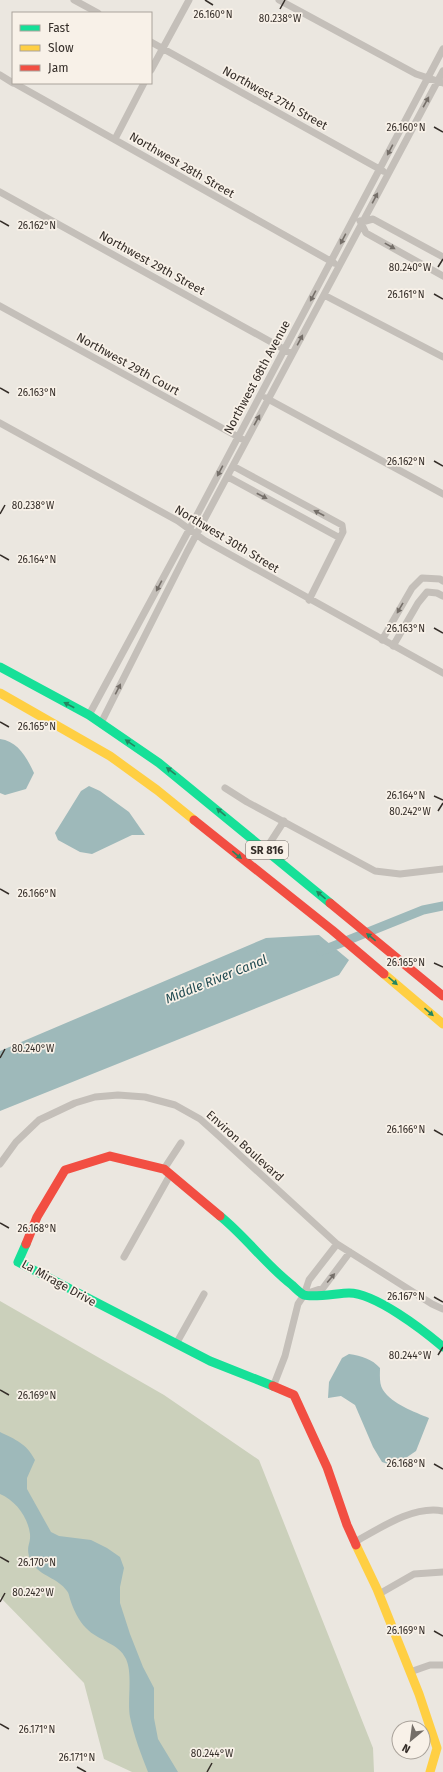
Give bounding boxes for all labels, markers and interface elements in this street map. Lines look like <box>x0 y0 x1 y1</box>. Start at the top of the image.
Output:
text: 26.160°N <box>194 9 232 21</box>
legend <box>12 12 152 84</box>
text: 80.238°W <box>259 13 302 25</box>
text: Fast <box>48 21 70 35</box>
text: Slow <box>48 41 74 55</box>
text: Jam <box>48 61 68 75</box>
street label: Northwest 27th Street <box>220 63 330 133</box>
one-way arrow <box>423 96 430 108</box>
text: 26.160°N <box>387 122 425 134</box>
street label: Northwest 28th Street <box>127 129 238 201</box>
one-way arrow <box>386 144 393 155</box>
one-way arrow <box>371 192 378 203</box>
text: 26.162°N <box>18 220 56 232</box>
street label: Northwest 29th Street <box>97 228 208 298</box>
one-way arrow <box>339 234 346 245</box>
one-way arrow <box>384 243 396 250</box>
text: 80.240°W <box>389 262 432 274</box>
text: 26.161°N <box>387 289 425 301</box>
one-way arrow <box>309 290 316 302</box>
street label: Northwest 68th Avenue <box>221 318 293 436</box>
street label: Northwest 29th Court <box>74 330 183 398</box>
one-way arrow <box>297 334 303 346</box>
text: 26.163°N <box>18 387 56 399</box>
one-way arrow <box>254 415 261 426</box>
text: 26.162°N <box>387 456 425 468</box>
one-way arrow <box>216 465 223 477</box>
one-way arrow <box>256 492 268 499</box>
text: 80.238°W <box>12 500 55 512</box>
street label: Northwest 30th Street <box>172 502 282 576</box>
one-way arrow <box>314 509 325 516</box>
text: 26.164°N <box>18 554 56 566</box>
one-way arrow <box>155 580 162 592</box>
one-way arrow <box>397 602 404 614</box>
text: 26.163°N <box>387 623 425 635</box>
one-way arrow <box>115 683 121 695</box>
one-way arrow <box>64 702 75 708</box>
text: 26.165°N <box>18 721 56 733</box>
one-way arrow <box>125 739 135 747</box>
one-way arrow <box>165 767 176 776</box>
text: 26.164°N <box>387 790 425 802</box>
text: 80.242°W <box>389 806 432 818</box>
one-way arrow <box>216 808 226 817</box>
road number: SR 816 <box>246 841 288 859</box>
one-way arrow <box>232 851 243 860</box>
text: 26.166°N <box>18 888 56 900</box>
one-way arrow <box>315 891 326 900</box>
one-way arrow <box>365 933 376 941</box>
water label: Middle River Canal <box>163 952 269 1006</box>
text: 26.165°N <box>387 957 425 969</box>
one-way arrow <box>388 977 398 986</box>
one-way arrow <box>424 1008 435 1017</box>
text: 80.240°W <box>12 1043 55 1055</box>
street label: Environ Boulevard <box>204 1108 286 1184</box>
text: 26.166°N <box>387 1124 425 1136</box>
text: 26.168°N <box>18 1223 56 1235</box>
street label: La Mirage Drive <box>19 1257 99 1309</box>
one-way arrow <box>327 1273 336 1283</box>
text: 26.167°N <box>387 1291 425 1303</box>
text: 80.244°W <box>389 1350 432 1362</box>
text: 26.169°N <box>18 1390 56 1402</box>
text: 26.168°N <box>387 1458 425 1470</box>
text: 26.170°N <box>18 1557 56 1569</box>
text: 80.242°W <box>12 1587 55 1599</box>
text: 26.169°N <box>387 1625 425 1637</box>
north arrow <box>391 1720 431 1760</box>
text: 26.171°N <box>19 1724 55 1736</box>
text: N <box>400 1741 413 1756</box>
text: 80.244°W <box>191 1748 234 1760</box>
text: 26.171°N <box>59 1752 95 1764</box>

